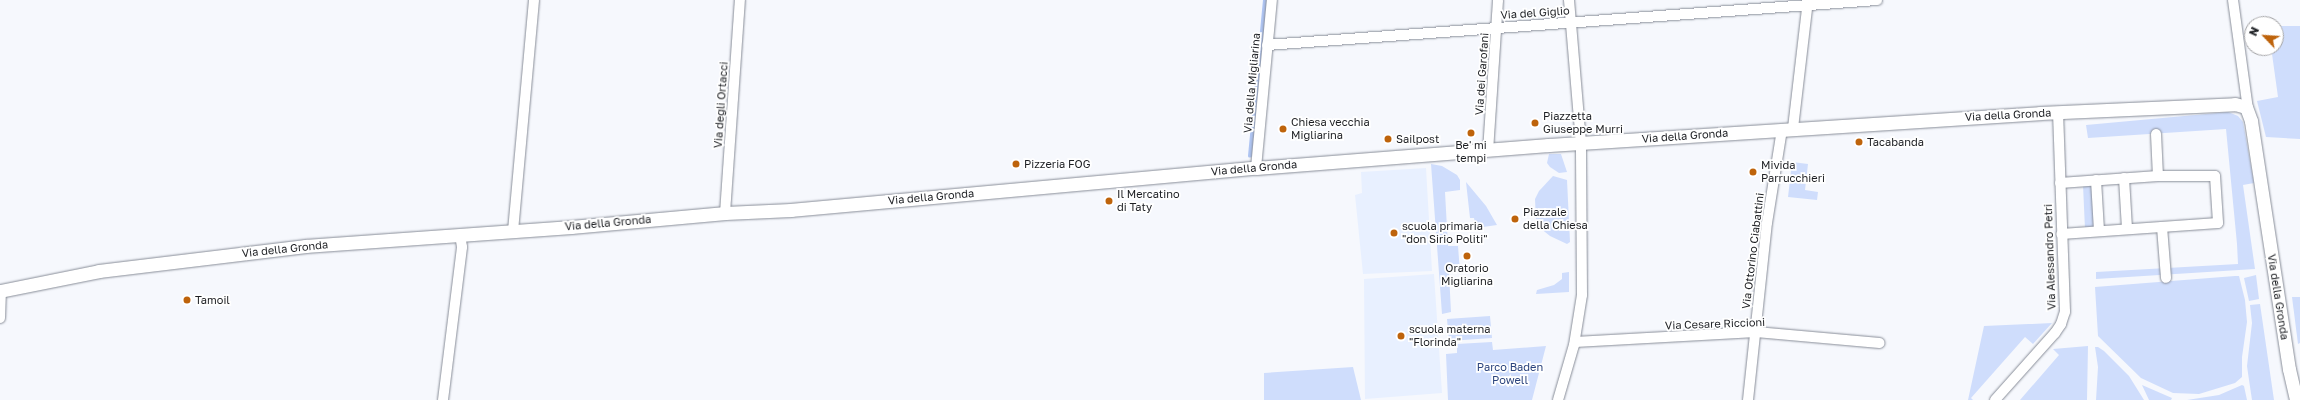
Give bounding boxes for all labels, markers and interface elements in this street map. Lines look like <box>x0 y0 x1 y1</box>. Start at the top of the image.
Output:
street label: Via del Giglio <box>1500 4 1570 22</box>
north arrow <box>2244 16 2284 56</box>
text: N <box>2246 25 2261 38</box>
street label: Via della Migliarina <box>1241 32 1263 134</box>
street label: Via dei Garofani <box>1473 32 1491 116</box>
street label: Via degli Ortacci <box>711 61 731 149</box>
street label: Via della Gronda <box>1964 106 2052 124</box>
place label: Piazzetta Giuseppe Murri <box>1543 110 1623 136</box>
place label: Chiesa vecchia Migliarina <box>1291 116 1370 142</box>
marker: Piazzetta Giuseppe Murri <box>1530 118 1540 128</box>
marker: Chiesa vecchia Migliarina <box>1278 124 1288 134</box>
street label: Via della Gronda <box>1641 126 1729 146</box>
marker: Be' mi tempi <box>1466 128 1476 138</box>
place label: Sailpost <box>1396 132 1439 146</box>
marker: Sailpost <box>1383 134 1393 144</box>
place label: Tacabanda <box>1867 135 1924 149</box>
marker: Tacabanda <box>1854 137 1864 147</box>
place label: Be' mi tempi <box>1455 139 1487 165</box>
place label: Pizzeria FOG <box>1024 157 1090 171</box>
street label: Via della Gronda <box>1210 158 1298 178</box>
marker: Pizzeria FOG <box>1011 159 1021 169</box>
place label: Mivida Parrucchieri <box>1761 159 1825 185</box>
marker: Mivida Parrucchieri <box>1748 167 1758 177</box>
street label: Via della Gronda <box>887 187 975 207</box>
place label: Il Mercatino di Taty <box>1117 188 1180 214</box>
street label: Via Ottorino Ciabattini <box>1739 192 1767 310</box>
marker: Il Mercatino di Taty <box>1104 196 1114 206</box>
street label: Via Alessandro Petri <box>2042 204 2058 310</box>
place label: Piazzale della Chiesa <box>1523 206 1588 232</box>
street label: Via della Gronda <box>564 213 652 233</box>
marker: Piazzale della Chiesa <box>1510 214 1520 224</box>
place label: scuola primaria "don Sirio Politi" <box>1402 220 1487 246</box>
marker: scuola primaria "don Sirio Politi" <box>1389 228 1399 238</box>
street label: Via della Gronda <box>241 238 329 260</box>
marker: Oratorio Migliarina <box>1462 251 1472 261</box>
street label: Via della Gronda <box>2265 253 2291 341</box>
place label: Oratorio Migliarina <box>1441 262 1493 288</box>
place label: Tamoil <box>195 293 230 307</box>
marker: Tamoil <box>182 295 192 305</box>
street label: Via Cesare Riccioni <box>1665 316 1765 332</box>
place label: scuola materna "Florinda" <box>1409 323 1490 349</box>
marker: scuola materna "Florinda" <box>1396 331 1406 341</box>
park label: Parco Baden Powell <box>1477 361 1543 387</box>

